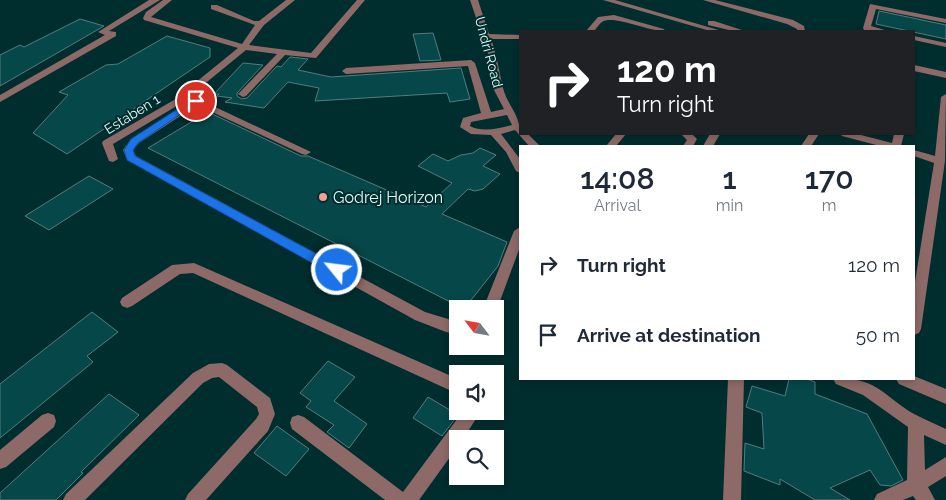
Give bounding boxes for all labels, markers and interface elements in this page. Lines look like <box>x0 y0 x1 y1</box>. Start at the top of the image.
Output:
street label: Undri Road <box>472 15 506 89</box>
text: 120 m <box>617 49 717 90</box>
icon: right <box>534 50 599 115</box>
pin <box>175 80 217 122</box>
icon: arrive <box>182 87 210 115</box>
street label: Estaben 1 <box>101 91 163 137</box>
text: Turn right <box>617 91 714 117</box>
text: 14:08 <box>580 161 655 196</box>
text: 1 <box>723 161 737 196</box>
text: 170 <box>805 161 854 196</box>
place label: Godrej Horizon <box>333 188 443 207</box>
marker: Godrej Horizon <box>317 191 329 203</box>
text: Arrival <box>594 196 641 215</box>
text: min <box>716 196 743 215</box>
text: m <box>822 196 837 215</box>
position arrow <box>310 243 362 295</box>
icon: right <box>534 251 562 279</box>
text: Turn right <box>577 254 666 276</box>
text: 120 m <box>848 254 900 276</box>
north arrow <box>449 300 504 355</box>
map controls <box>449 300 504 485</box>
icon: arrive <box>534 321 562 349</box>
text: Arrive at destination <box>577 324 761 346</box>
text: 50 m <box>856 324 900 346</box>
button: sound <box>449 365 504 420</box>
button: search <box>449 430 504 485</box>

